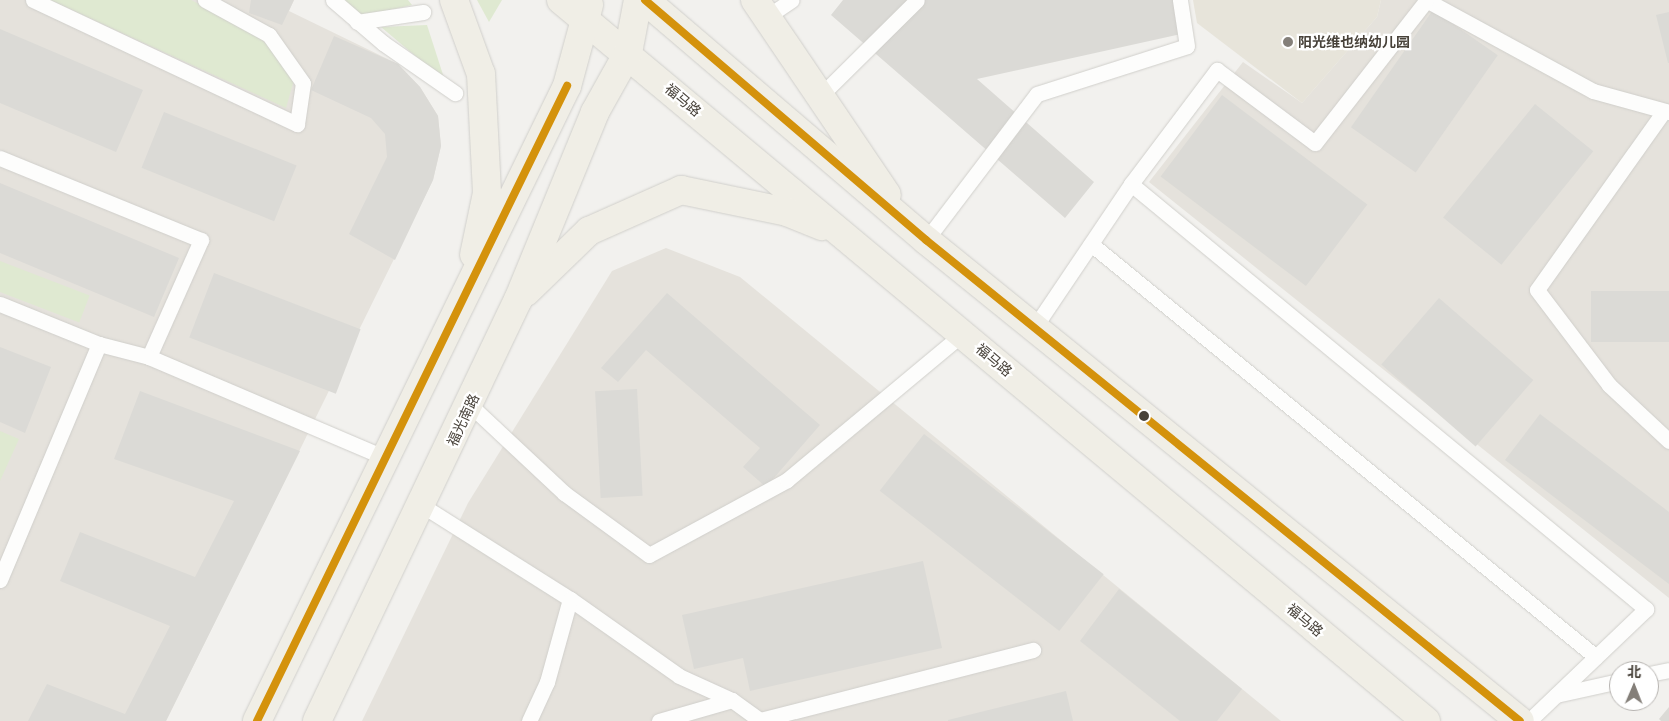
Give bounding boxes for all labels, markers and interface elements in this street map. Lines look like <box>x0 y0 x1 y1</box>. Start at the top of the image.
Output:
place label: 阳光维也纳幼儿园 <box>1298 34 1410 50</box>
marker: 阳光维也纳幼儿园 <box>1282 36 1294 48</box>
street label: 福马路 <box>662 80 704 120</box>
street label: 福马路 <box>973 340 1015 380</box>
street label: 福光南路 <box>444 391 482 449</box>
unlabelled marker <box>1139 411 1149 421</box>
street label: 福马路 <box>1284 600 1326 640</box>
north arrow <box>1609 661 1659 711</box>
text: 北 <box>1627 662 1641 681</box>

